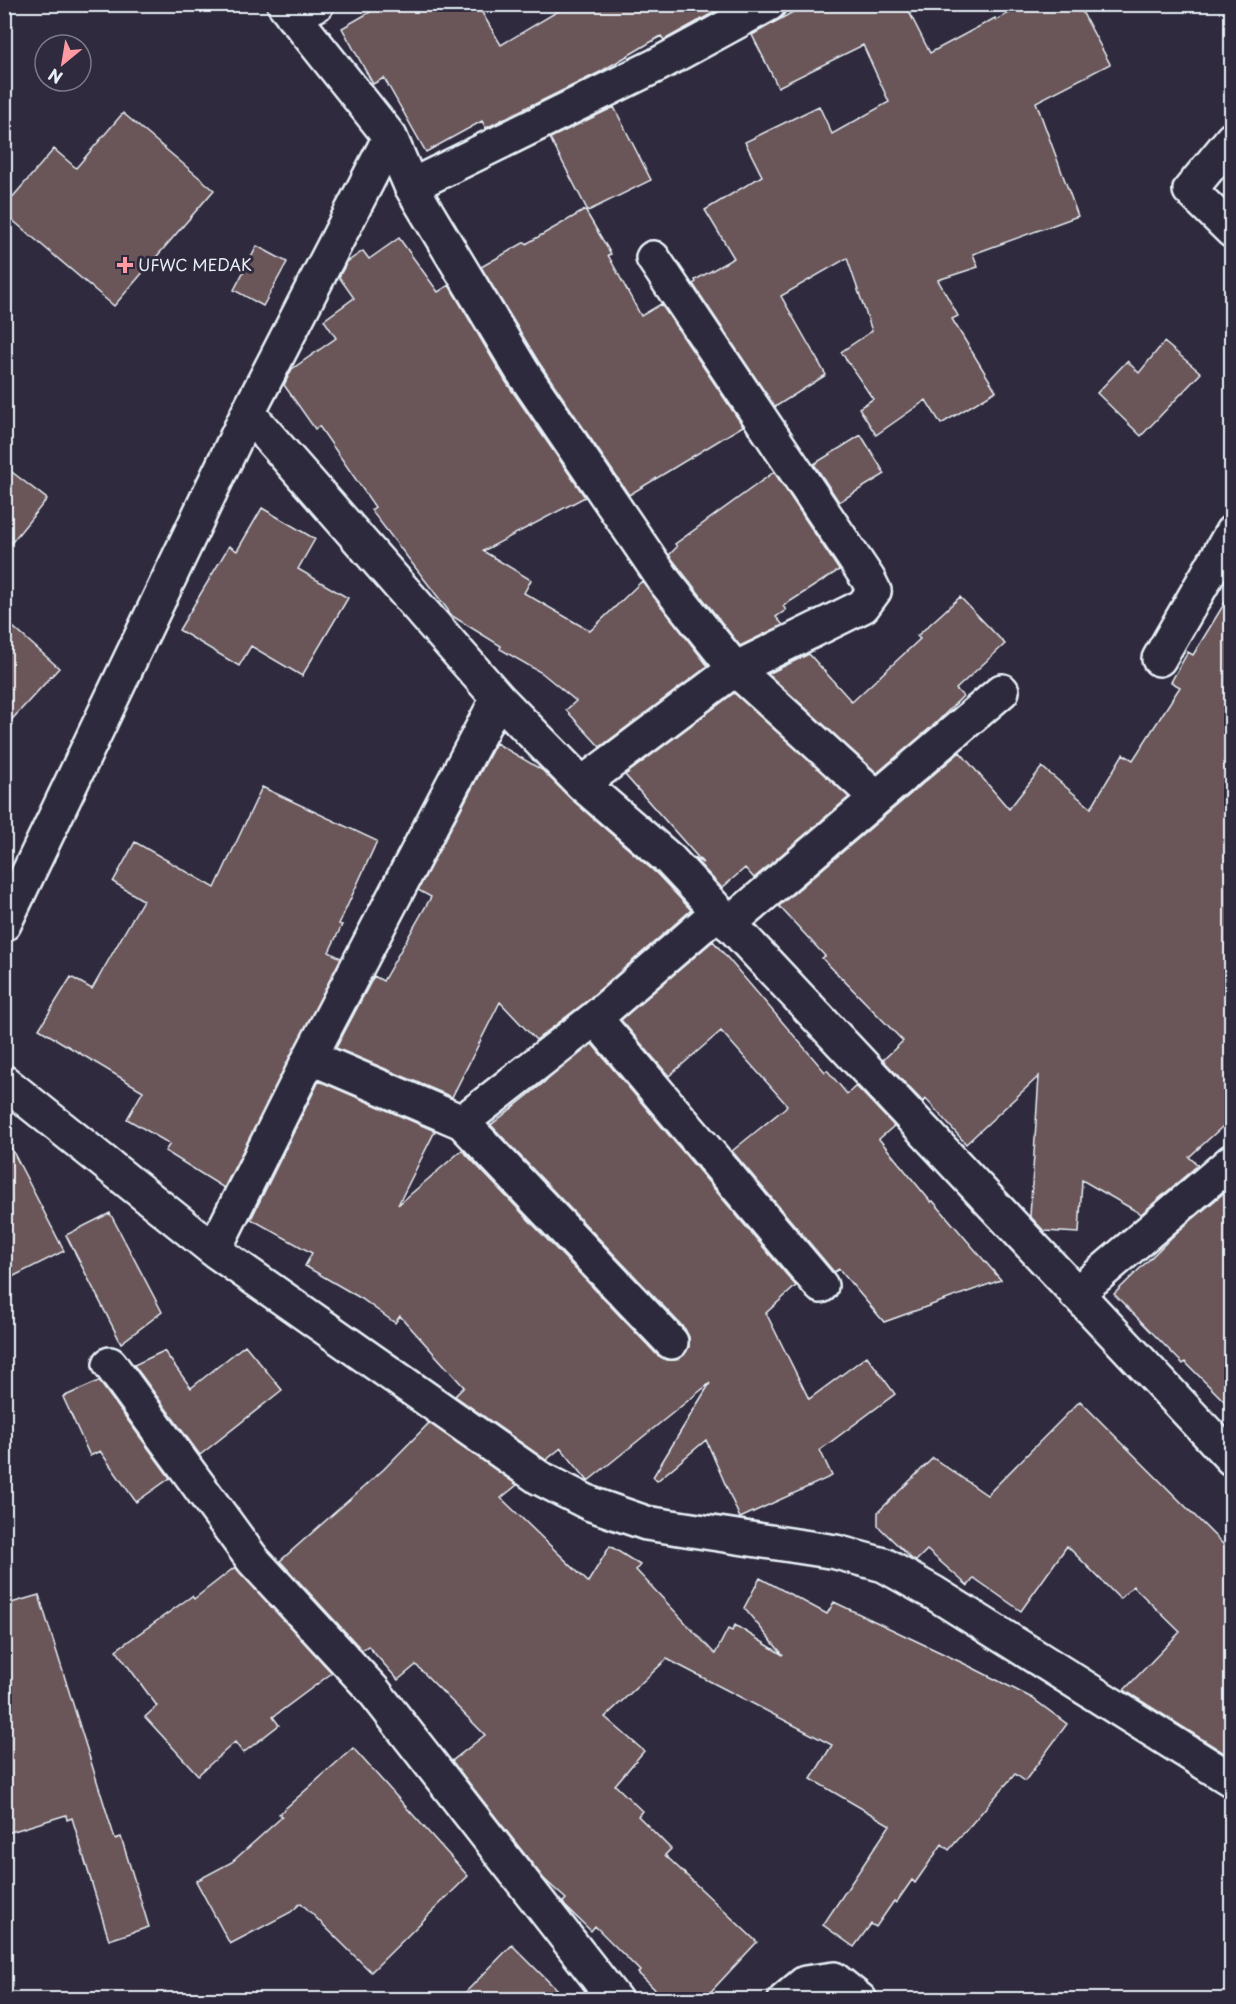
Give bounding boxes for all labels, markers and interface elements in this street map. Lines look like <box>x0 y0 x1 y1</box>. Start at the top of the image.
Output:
north arrow <box>33 33 93 93</box>
text: N <box>44 63 66 90</box>
place label: UFWC MEDAK <box>138 252 252 276</box>
marker: UFWC MEDAK <box>116 256 134 274</box>

